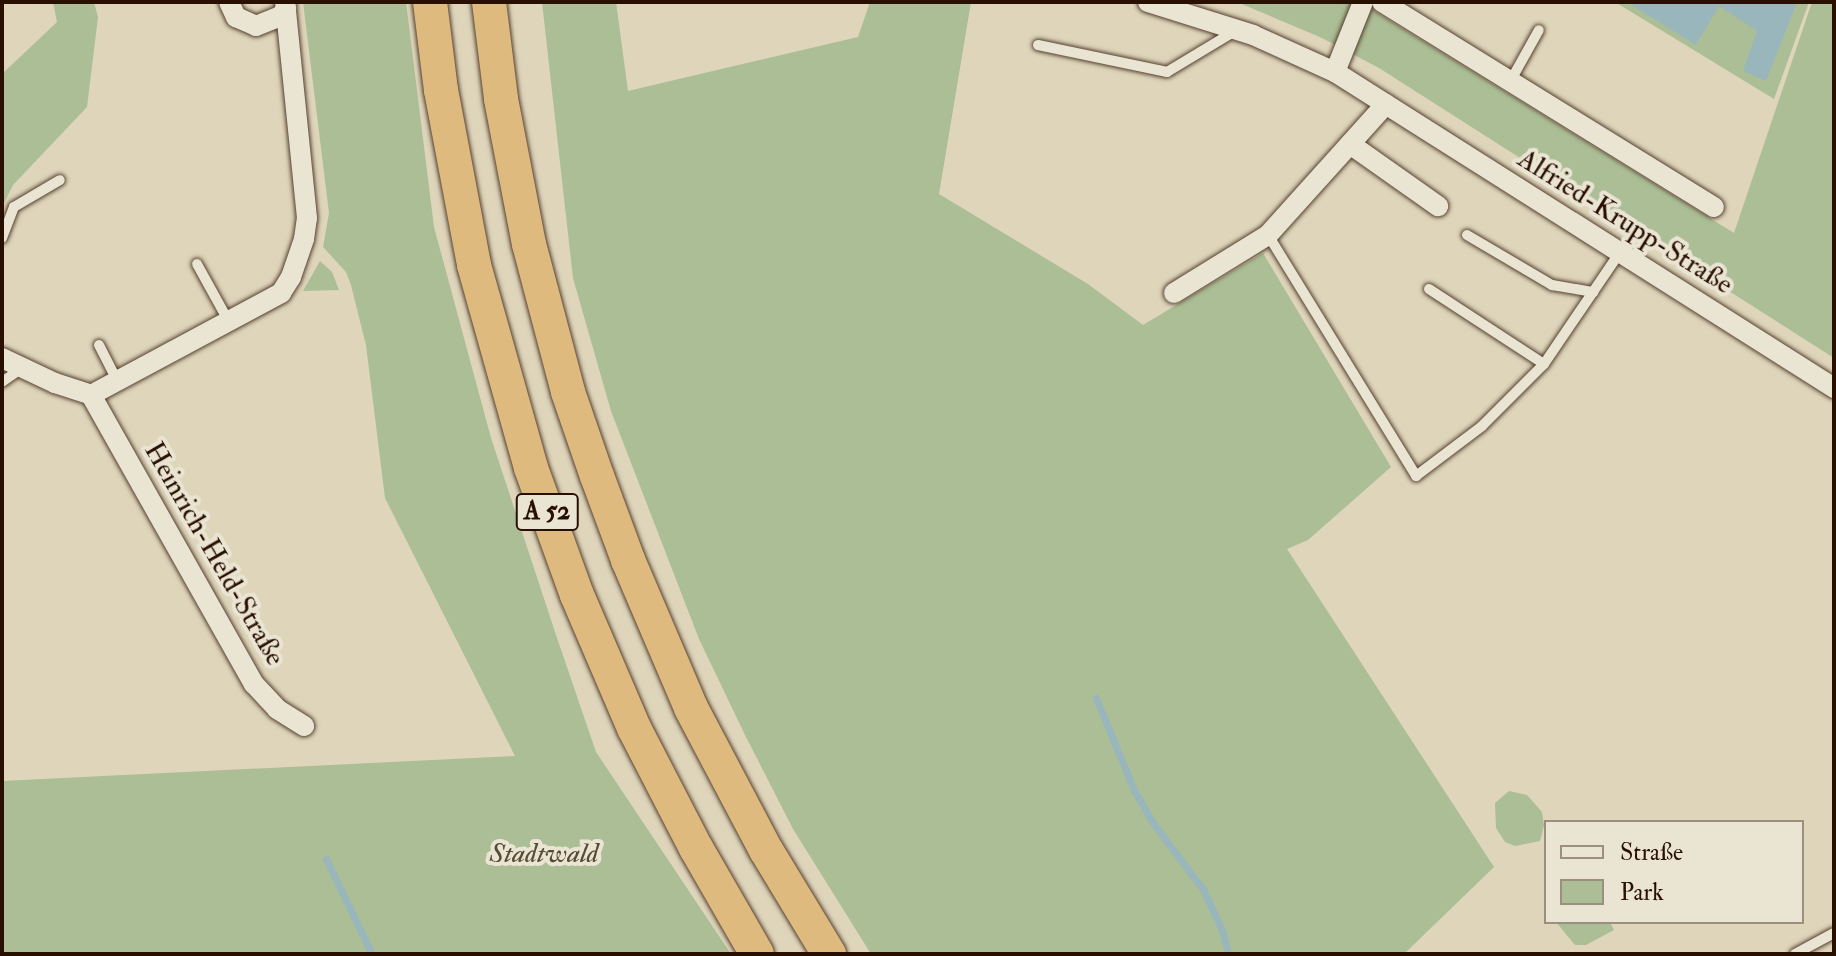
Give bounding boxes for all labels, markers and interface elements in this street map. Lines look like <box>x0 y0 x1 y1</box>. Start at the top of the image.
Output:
street label: Alfried-Krupp-Straße <box>1511 142 1739 302</box>
street label: Heinrich-Held-Straße <box>136 436 292 672</box>
road number: A 52 <box>515 490 579 534</box>
legend <box>1544 820 1804 924</box>
park label: Stadtwald <box>489 837 599 871</box>
text: Straße <box>1620 837 1683 868</box>
text: Park <box>1620 877 1664 908</box>

